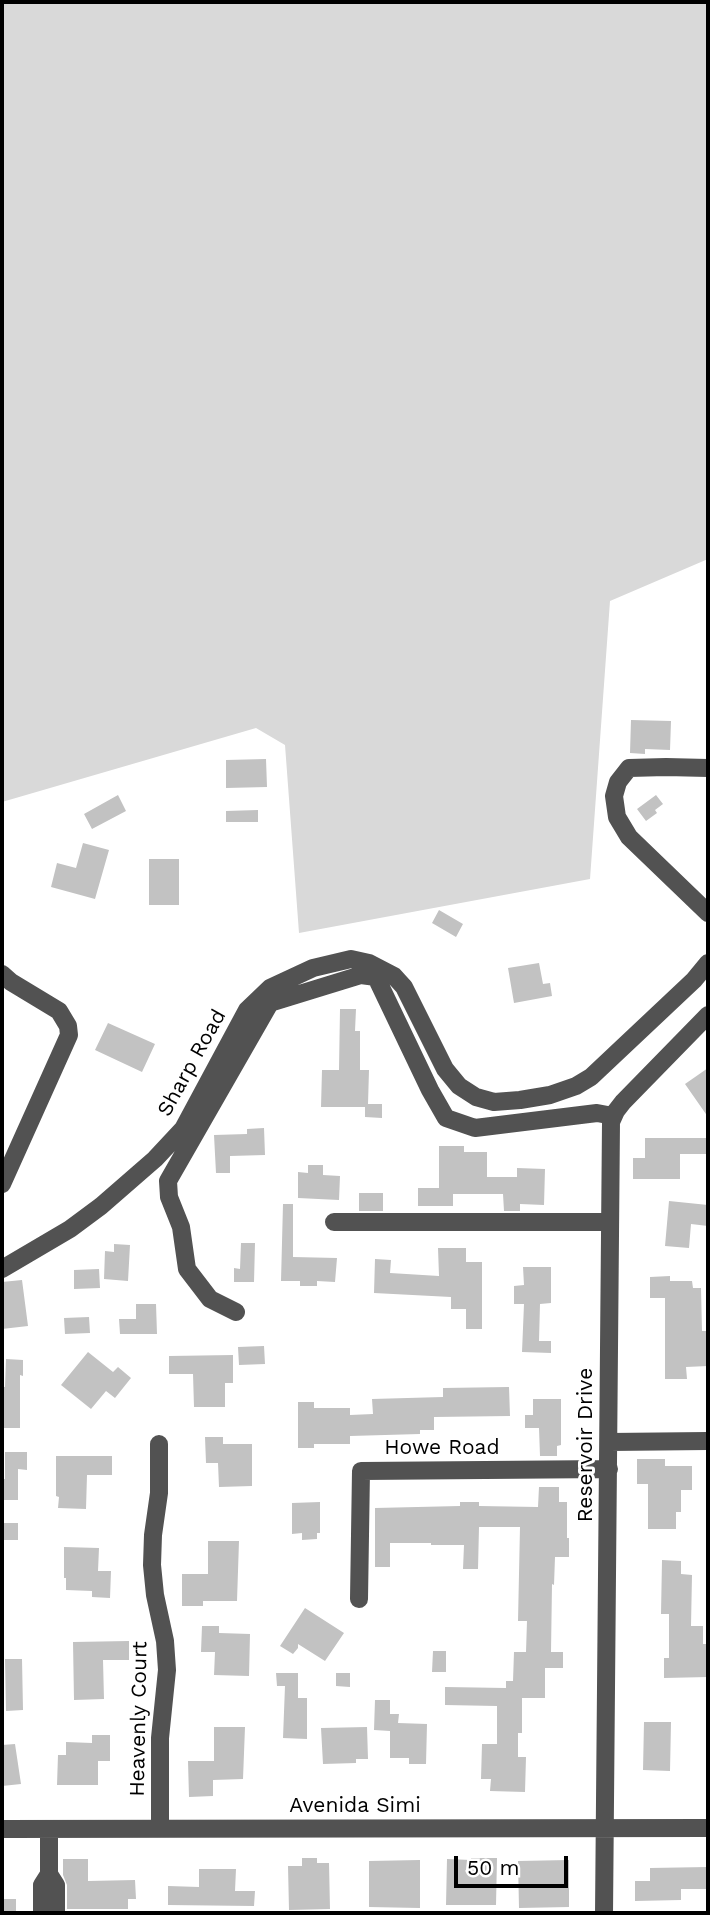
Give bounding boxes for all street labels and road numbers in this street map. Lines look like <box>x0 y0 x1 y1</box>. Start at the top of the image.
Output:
street label: Sharp Road <box>152 1005 232 1121</box>
street label: Reservoir Drive <box>573 1368 599 1522</box>
street label: Howe Road <box>384 1435 500 1461</box>
street label: Heavenly Court <box>125 1641 153 1797</box>
street label: Avenida Simi <box>289 1793 421 1819</box>

